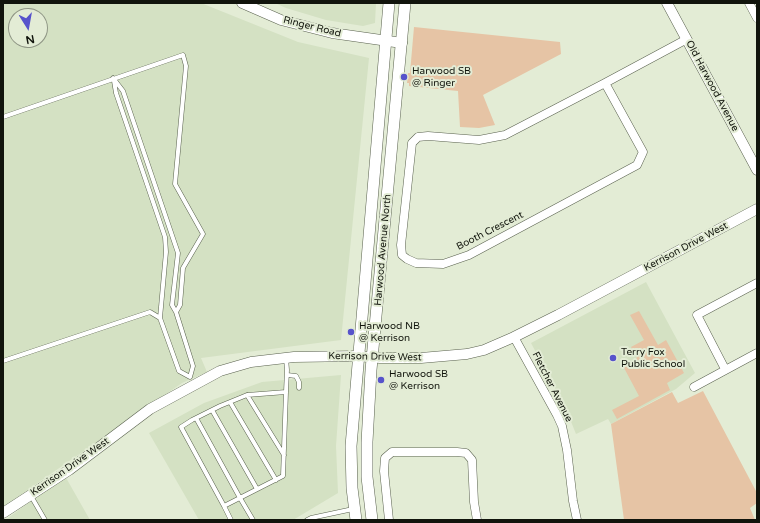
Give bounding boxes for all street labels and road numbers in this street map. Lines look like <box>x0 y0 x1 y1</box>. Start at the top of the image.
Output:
street label: Ringer Road <box>282 14 342 40</box>
street label: Old Harwood Avenue <box>683 39 741 133</box>
street label: Harwood Avenue North <box>372 194 394 306</box>
street label: Booth Crescent <box>455 209 525 253</box>
street label: Kerrison Drive West <box>642 220 730 274</box>
street label: Kerrison Drive West <box>328 350 422 364</box>
street label: Fletcher Avenue <box>529 350 575 424</box>
street label: Kerrison Drive West <box>28 435 112 499</box>

